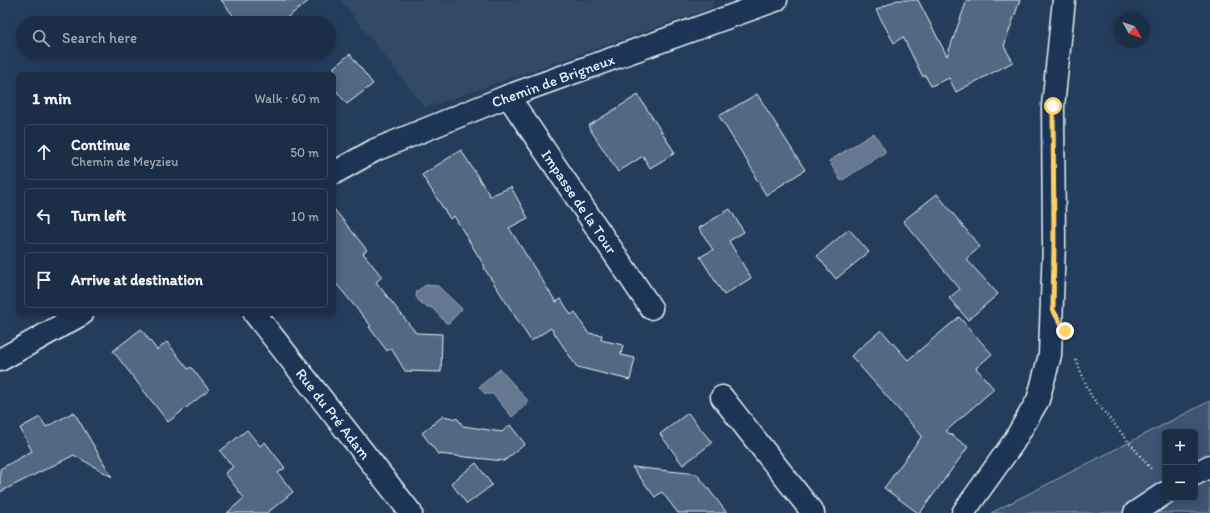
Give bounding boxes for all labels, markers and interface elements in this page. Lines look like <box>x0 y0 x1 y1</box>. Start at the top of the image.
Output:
north arrow <box>1114 12 1150 48</box>
search box <box>16 16 336 60</box>
icon: search <box>30 27 52 49</box>
text: Search here <box>62 29 137 47</box>
street label: Chemin de Brigneux <box>489 50 617 112</box>
text: 1 min <box>32 88 71 108</box>
text: Walk · 60 m <box>255 91 320 106</box>
route start <box>1044 97 1062 115</box>
text: Continue <box>71 136 130 154</box>
icon: ahead <box>33 141 55 163</box>
text: 50 m <box>290 145 319 160</box>
street label: Impasse de la Tour <box>537 146 621 258</box>
text: Chemin de Meyzieu <box>71 154 178 169</box>
icon: left <box>33 205 55 227</box>
text: Turn left <box>71 207 126 225</box>
text: 10 m <box>291 209 319 224</box>
icon: arrive <box>33 269 55 291</box>
text: Arrive at destination <box>71 271 203 289</box>
route end <box>1056 322 1074 340</box>
street label: Rue du Pré Adam <box>292 365 374 463</box>
map controls <box>1162 429 1198 501</box>
button: + <box>1162 429 1198 465</box>
button: − <box>1162 465 1198 501</box>

